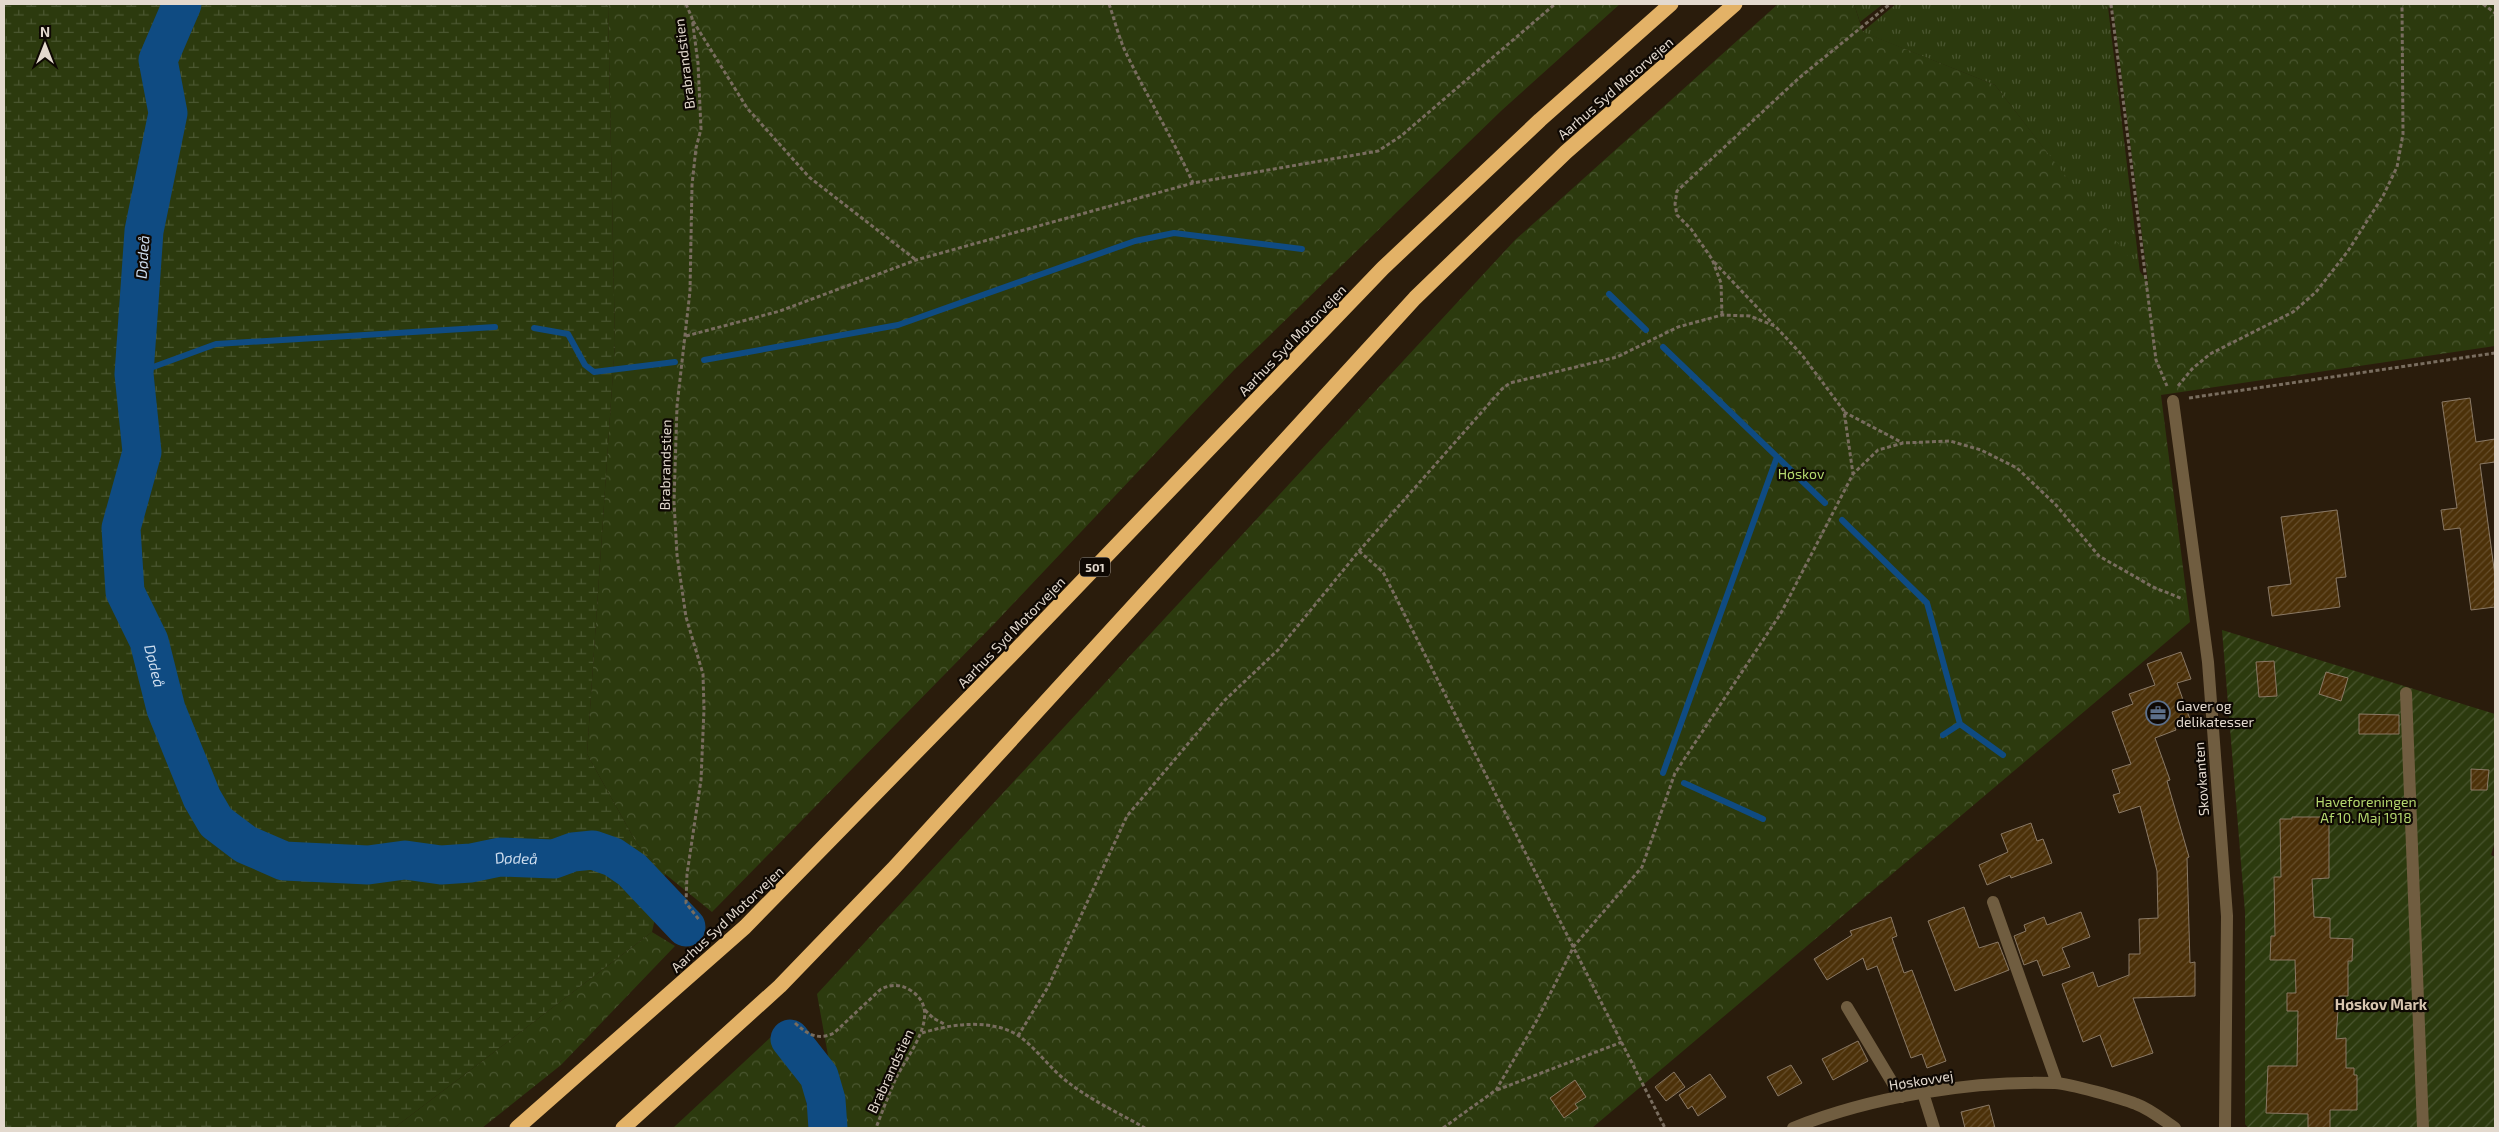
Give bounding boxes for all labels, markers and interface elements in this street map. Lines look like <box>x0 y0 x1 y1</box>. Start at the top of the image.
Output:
street label: Brabrandstien <box>670 18 698 110</box>
north arrow <box>20 20 70 70</box>
text: N <box>40 23 50 40</box>
street label: Aarhus Syd Motorvejen <box>1554 33 1676 143</box>
water label: Dødeå <box>132 235 152 279</box>
street label: Aarhus Syd Motorvejen <box>1235 281 1349 399</box>
street label: Brabrandstien <box>656 419 674 511</box>
park label: Høskov <box>1778 465 1825 482</box>
road number: 501 <box>1080 558 1110 576</box>
street label: Aarhus Syd Motorvejen <box>954 573 1068 691</box>
water label: Dødeå <box>141 642 169 689</box>
place label: Gaver og delikatesser <box>2176 697 2255 730</box>
office icon: Gaver og delikatesser <box>2145 700 2171 726</box>
street label: Skovkanten <box>2190 741 2212 817</box>
park label: Haveforeningen Af 10. Maj 1918 <box>2315 793 2417 826</box>
water label: Dødeå <box>493 847 538 867</box>
street label: Aarhus Syd Motorvejen <box>667 862 787 976</box>
district label: Høskov Mark <box>2335 995 2428 1013</box>
street label: Brabrandstien <box>863 1026 917 1116</box>
street label: Høskovvej <box>1888 1067 1954 1093</box>

